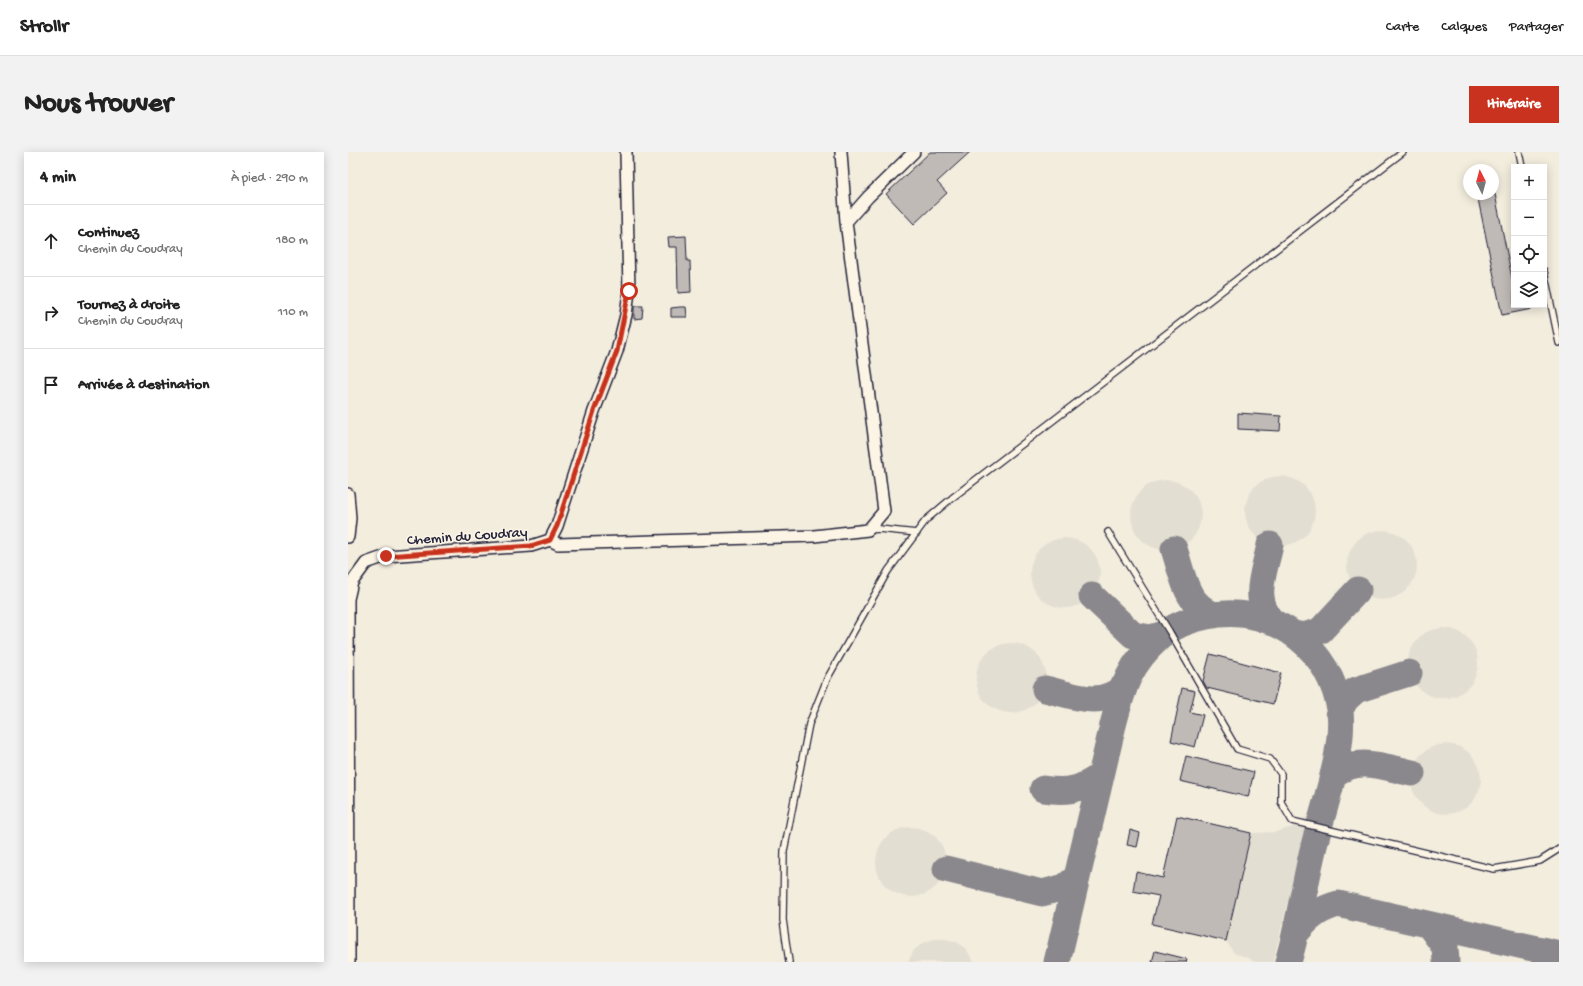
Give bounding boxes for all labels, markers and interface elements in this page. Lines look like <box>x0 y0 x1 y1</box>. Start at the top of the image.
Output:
text: Strollr <box>20 16 68 39</box>
text: Carte <box>1386 19 1419 36</box>
text: Calques <box>1441 19 1487 36</box>
text: Partager <box>1509 19 1563 36</box>
button: Itinéraire <box>1469 86 1559 123</box>
text: Nous trouver <box>24 88 173 121</box>
north arrow <box>1463 164 1499 200</box>
map controls <box>1511 164 1547 308</box>
button: + <box>1511 164 1547 200</box>
text: 4 min <box>40 168 76 188</box>
text: À pied · 290 m <box>231 171 308 186</box>
button: − <box>1511 200 1547 236</box>
text: Continuez <box>78 224 139 242</box>
icon: ahead <box>40 230 62 252</box>
text: 180 m <box>276 233 308 248</box>
button: locate <box>1511 236 1547 272</box>
text: Chemin du Coudray <box>78 242 183 257</box>
button: layers <box>1511 272 1547 308</box>
route start <box>620 282 638 300</box>
text: Tournez à droite <box>78 296 180 314</box>
icon: right <box>40 302 62 324</box>
text: 110 m <box>278 305 308 320</box>
text: Chemin du Coudray <box>78 314 183 329</box>
icon: arrive <box>40 374 62 396</box>
text: Arrivée à destination <box>78 376 209 394</box>
street label: Chemin du Coudray <box>406 524 529 550</box>
route end <box>377 547 395 565</box>

